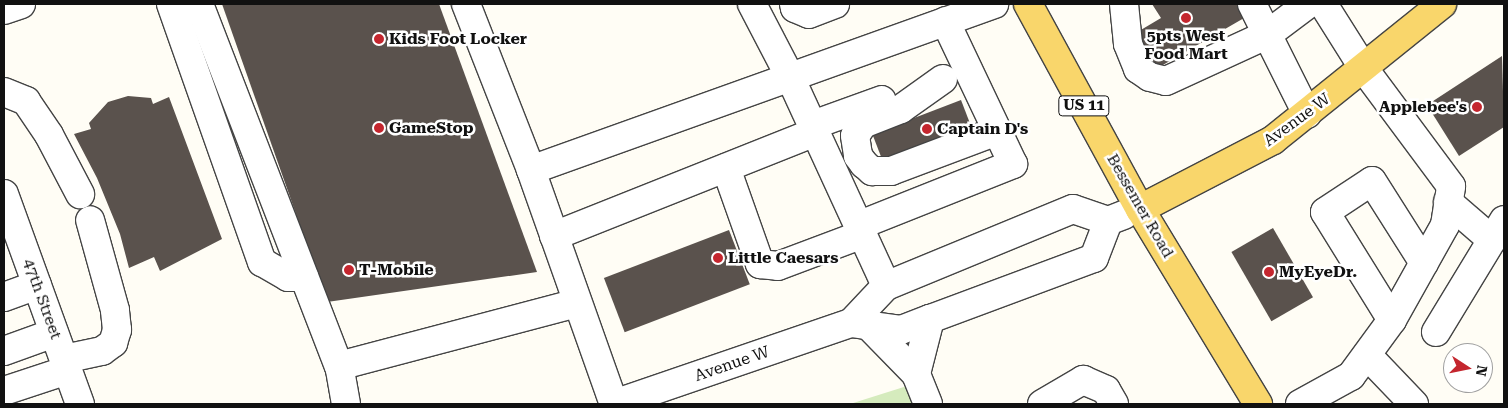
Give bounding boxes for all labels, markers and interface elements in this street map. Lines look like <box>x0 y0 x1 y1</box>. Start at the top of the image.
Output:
marker: 5pts West Food Mart <box>1180 12 1192 24</box>
place label: 5pts West Food Mart <box>1144 26 1228 64</box>
place label: Kids Foot Locker <box>389 29 527 49</box>
marker: Kids Foot Locker <box>373 33 385 45</box>
street label: Avenue W <box>1260 89 1334 151</box>
road number: US 11 <box>1058 94 1110 118</box>
place label: Applebee's <box>1379 97 1467 117</box>
marker: Applebee's <box>1471 101 1483 113</box>
place label: GameStop <box>389 118 474 138</box>
place label: Captain D's <box>937 119 1028 139</box>
marker: GameStop <box>373 122 385 134</box>
marker: Captain D's <box>921 123 933 135</box>
street label: Bessemer Road <box>1103 151 1177 261</box>
place label: Little Caesars <box>728 248 839 268</box>
marker: Little Caesars <box>712 252 724 264</box>
street label: 47th Street <box>19 256 65 342</box>
place label: T-Mobile <box>359 260 434 280</box>
place label: MyEyeDr. <box>1279 262 1357 282</box>
marker: T-Mobile <box>343 264 355 276</box>
marker: MyEyeDr. <box>1263 266 1275 278</box>
street label: Avenue W <box>692 342 772 386</box>
north arrow <box>1443 343 1493 393</box>
text: N <box>1473 364 1491 377</box>

